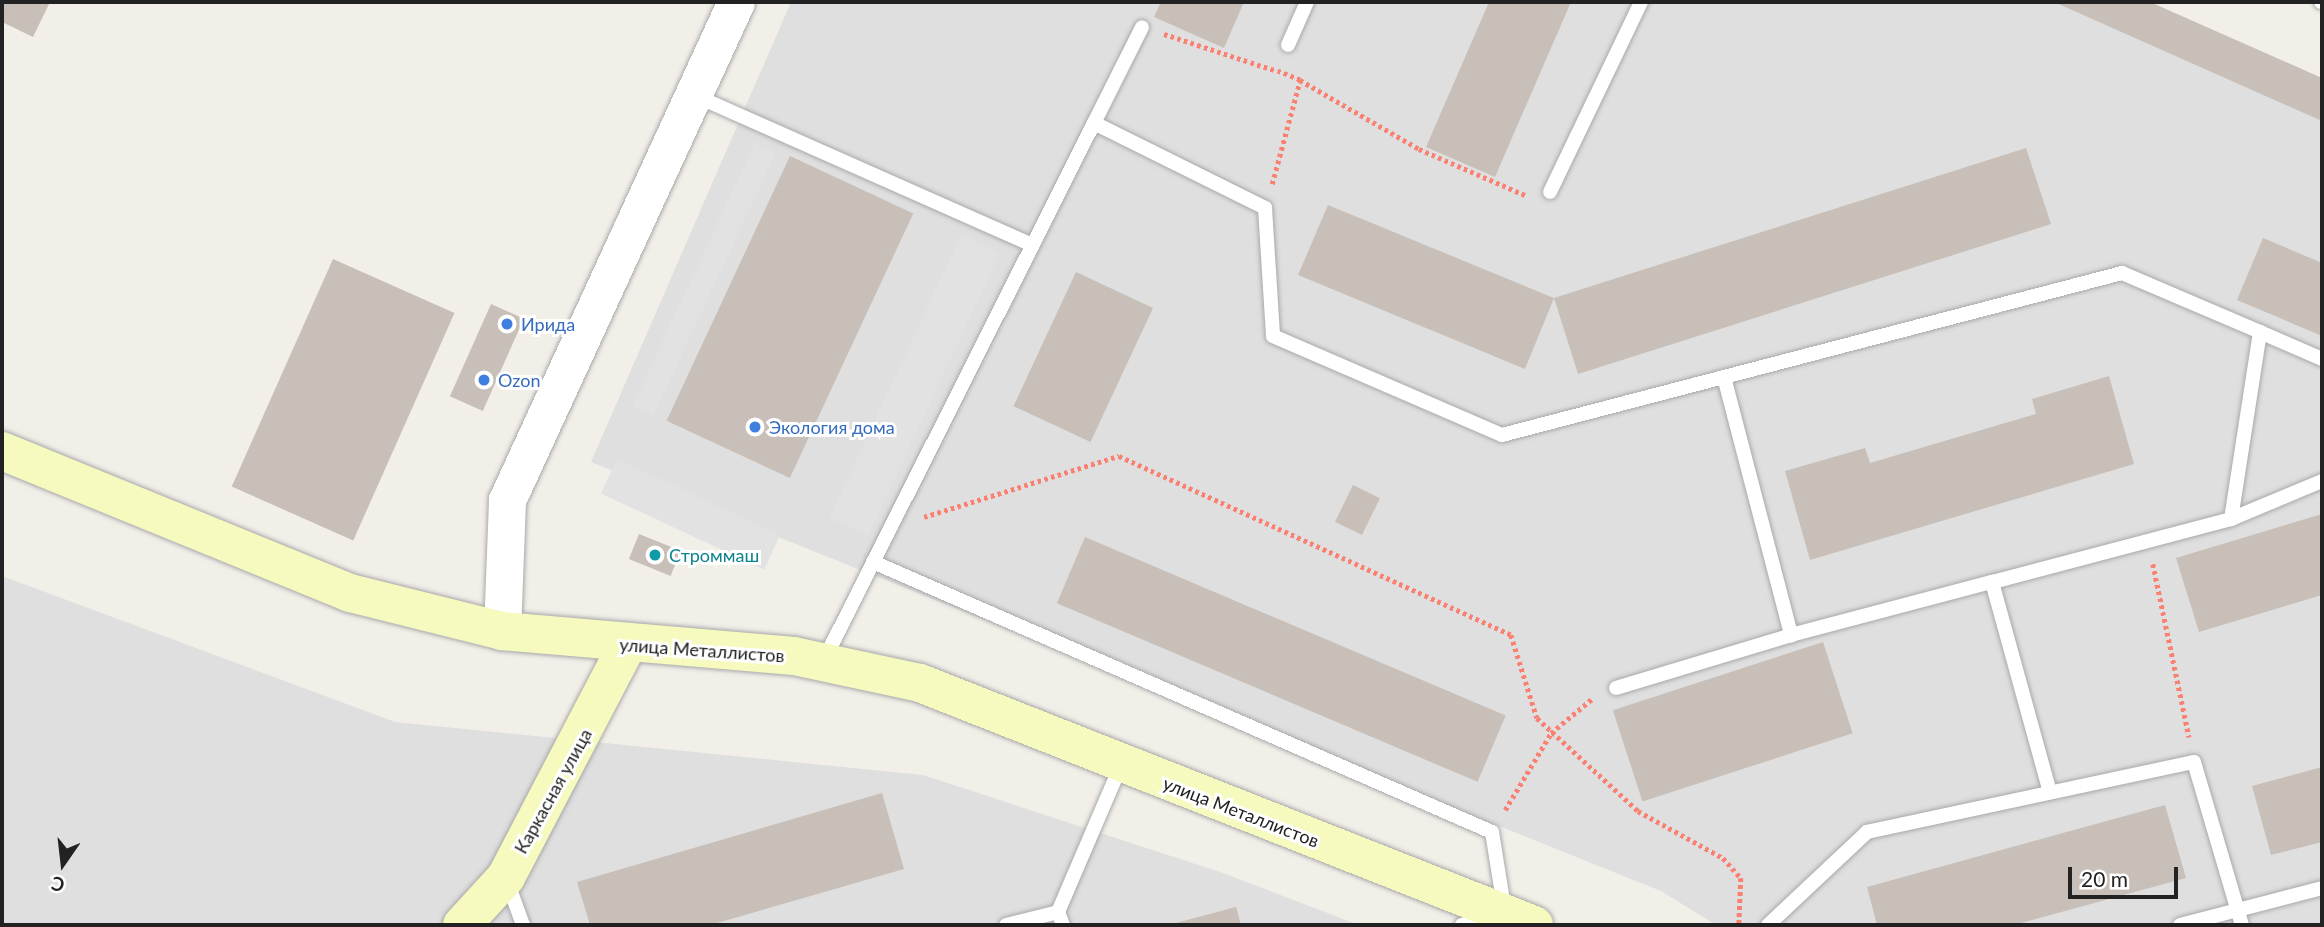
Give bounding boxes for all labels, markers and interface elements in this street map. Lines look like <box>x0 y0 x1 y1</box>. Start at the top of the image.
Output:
place label: Ирида <box>521 313 575 335</box>
marker: Ирида <box>499 316 515 332</box>
place label: Ozon <box>498 369 540 391</box>
marker: Ozon <box>476 372 492 388</box>
place label: Экология дома <box>769 416 895 438</box>
marker: Экология дома <box>747 419 763 435</box>
place label: Строммаш <box>669 544 759 566</box>
marker: Строммаш <box>647 547 663 563</box>
street label: улица Металлистов <box>619 633 785 667</box>
street label: Каркасная улица <box>510 725 596 857</box>
street label: улица Металлистов <box>1160 772 1322 852</box>
north arrow <box>28 829 98 899</box>
scale bar <box>2072 853 2182 897</box>
text: 20 m <box>2081 866 2128 891</box>
text: С <box>49 872 67 898</box>

